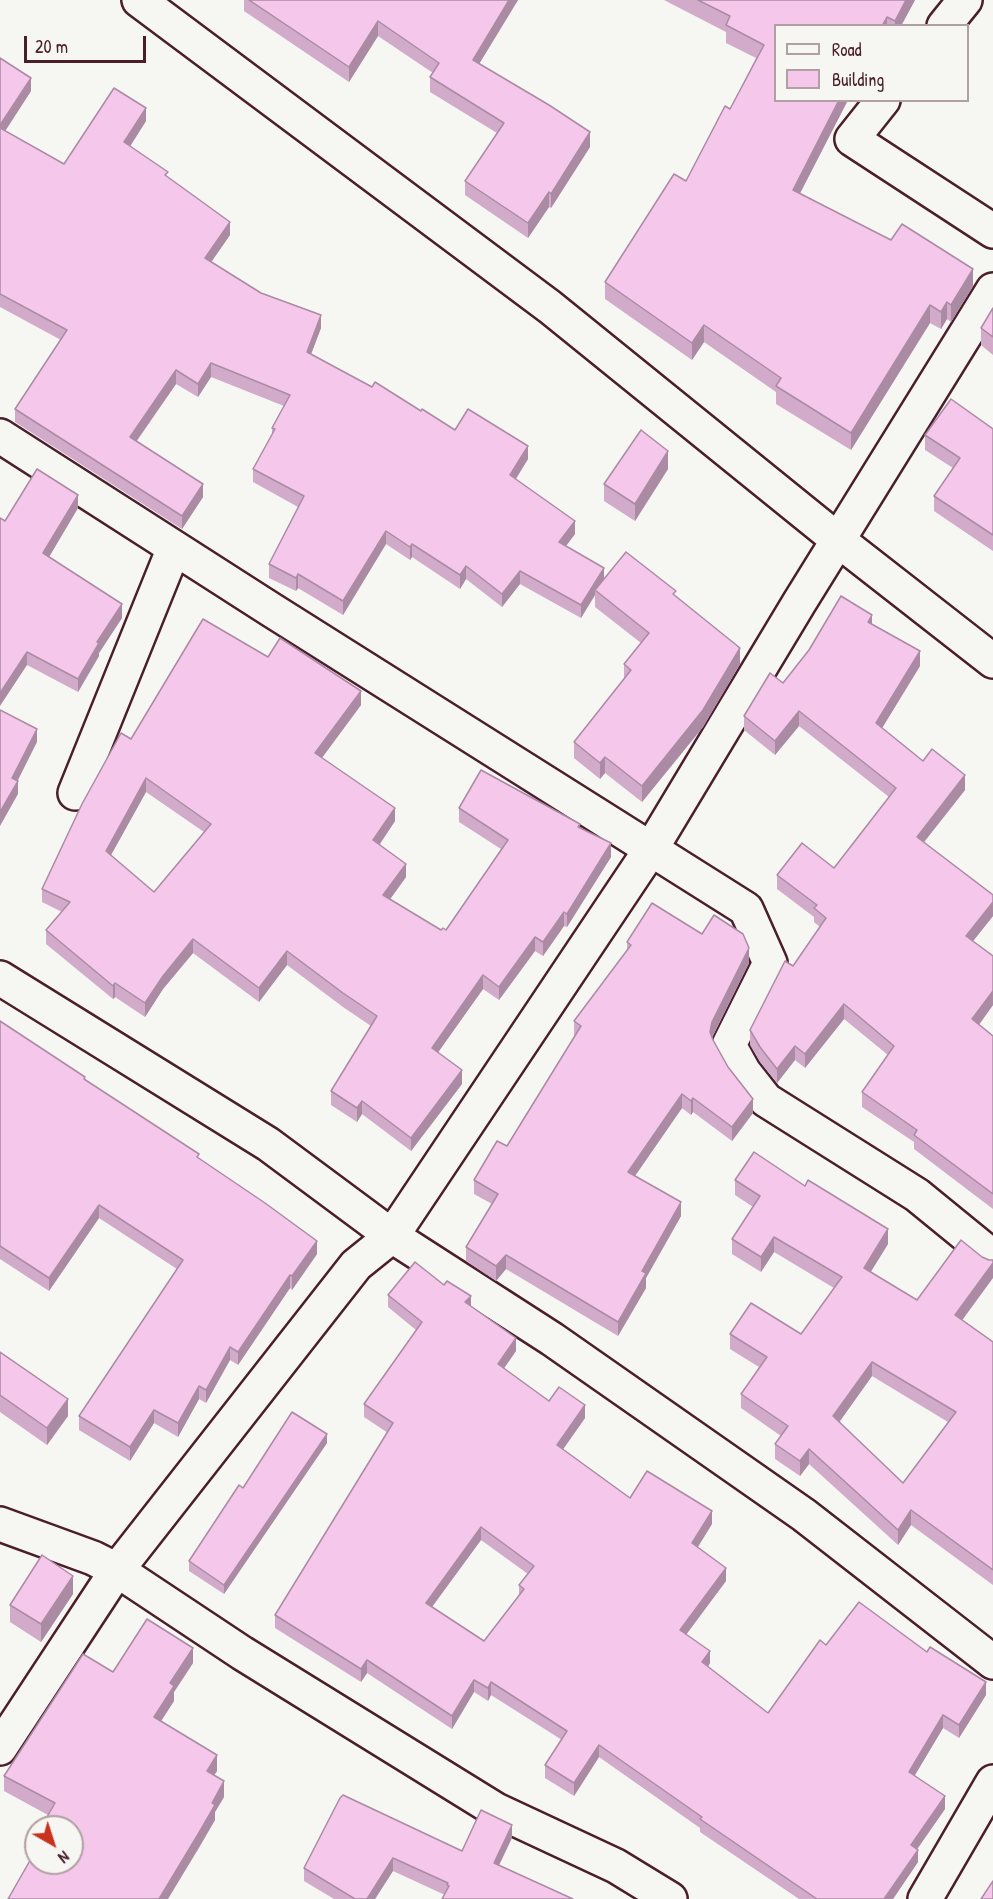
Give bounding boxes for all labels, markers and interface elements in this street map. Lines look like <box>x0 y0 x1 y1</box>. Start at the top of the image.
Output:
scale bar <box>27 24 148 62</box>
legend <box>774 24 969 102</box>
text: 20 m <box>35 34 68 59</box>
text: Road <box>832 37 862 62</box>
text: Building <box>832 67 884 92</box>
north arrow <box>24 1815 84 1875</box>
text: N <box>54 1846 74 1869</box>

